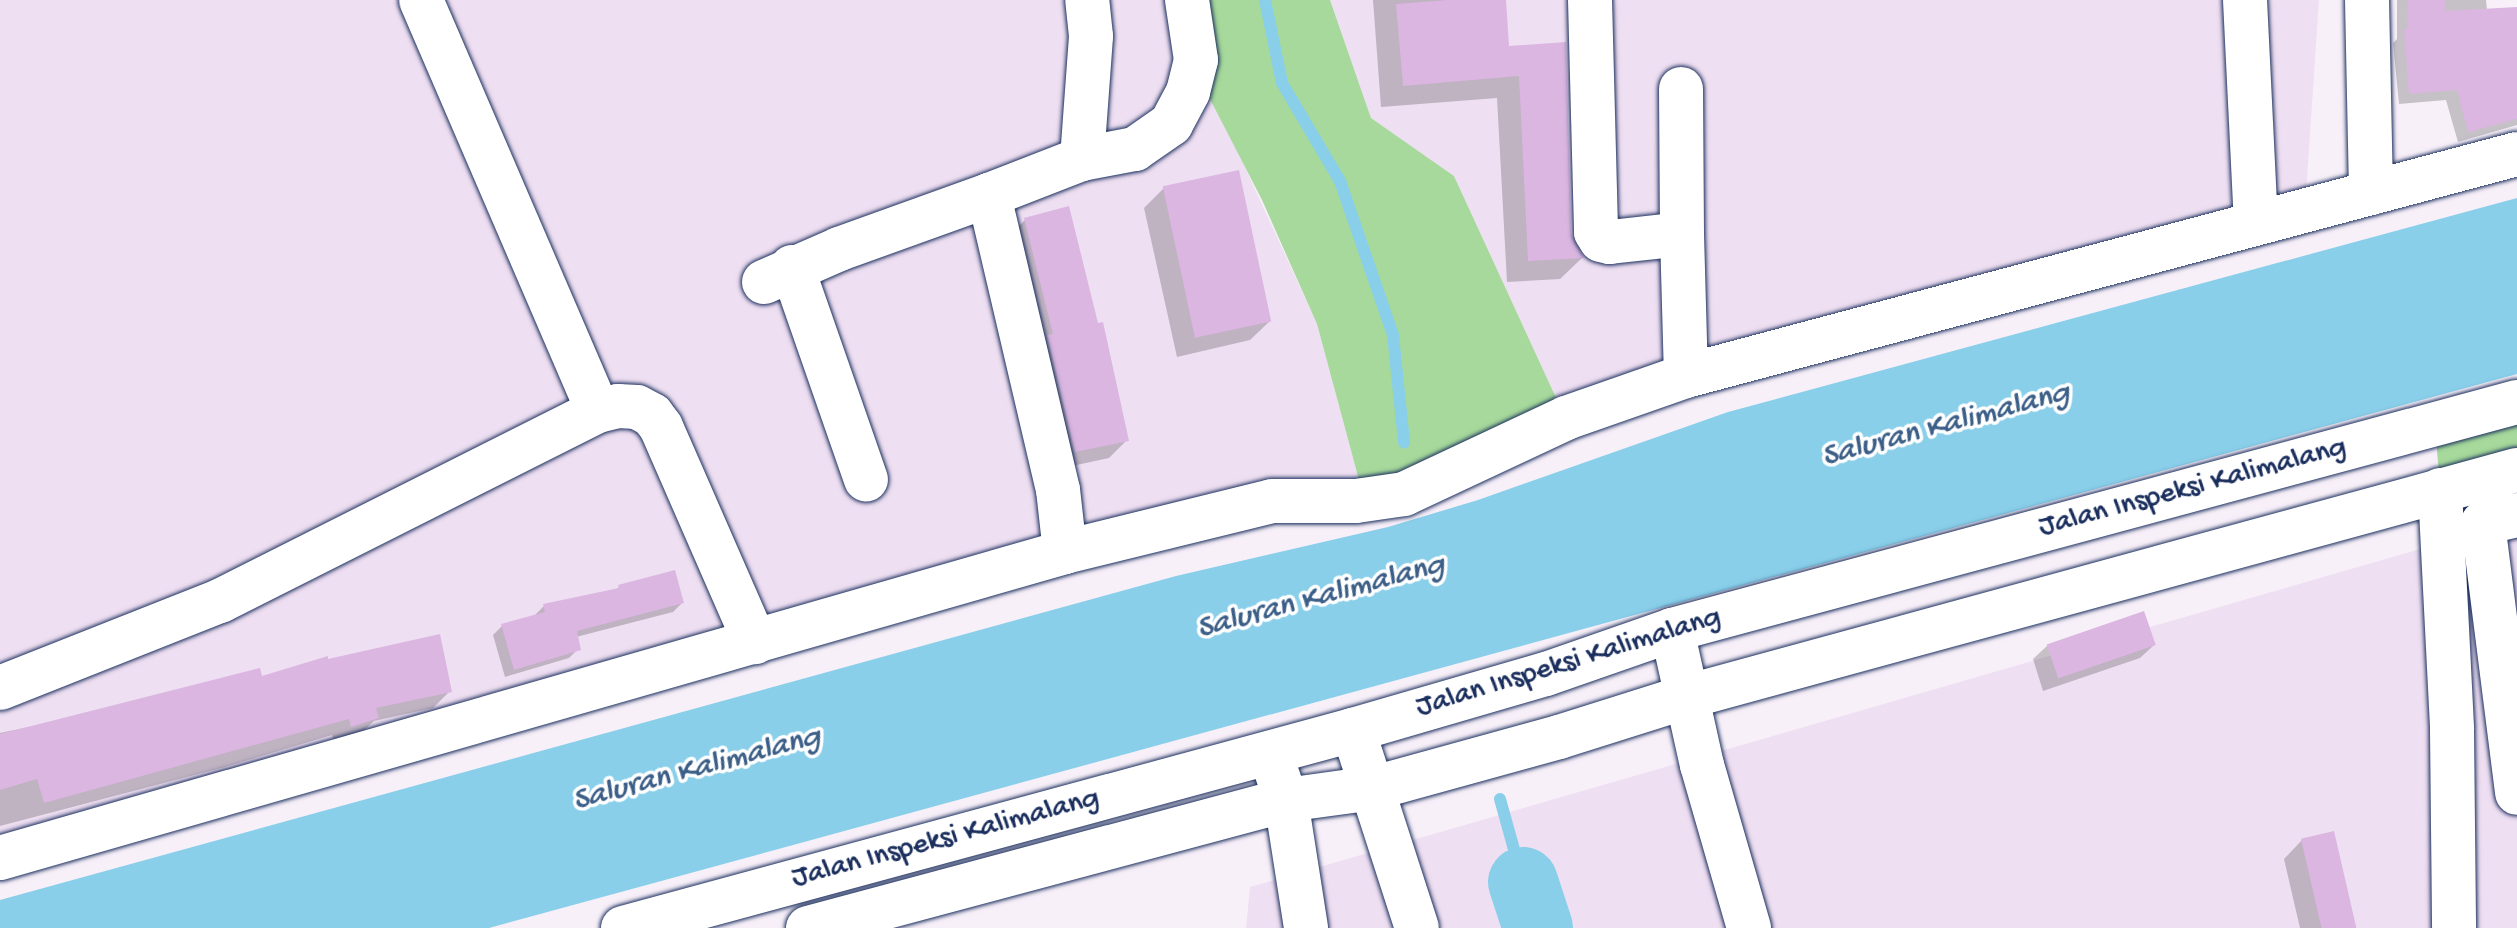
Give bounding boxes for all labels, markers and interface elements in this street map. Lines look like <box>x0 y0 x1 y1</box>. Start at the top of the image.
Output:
water label: Saluran Kalimalang <box>1818 375 2074 477</box>
street label: Jalan Inspeksi Kalimalang <box>2035 431 2351 547</box>
water label: Saluran Kalimalang <box>1193 547 1449 649</box>
street label: Jalan Inspeksi Kalimalang <box>1412 600 1726 728</box>
water label: Saluran Kalimalang <box>569 719 825 821</box>
street label: Jalan Inspeksi Kalimalang <box>788 782 1104 898</box>

